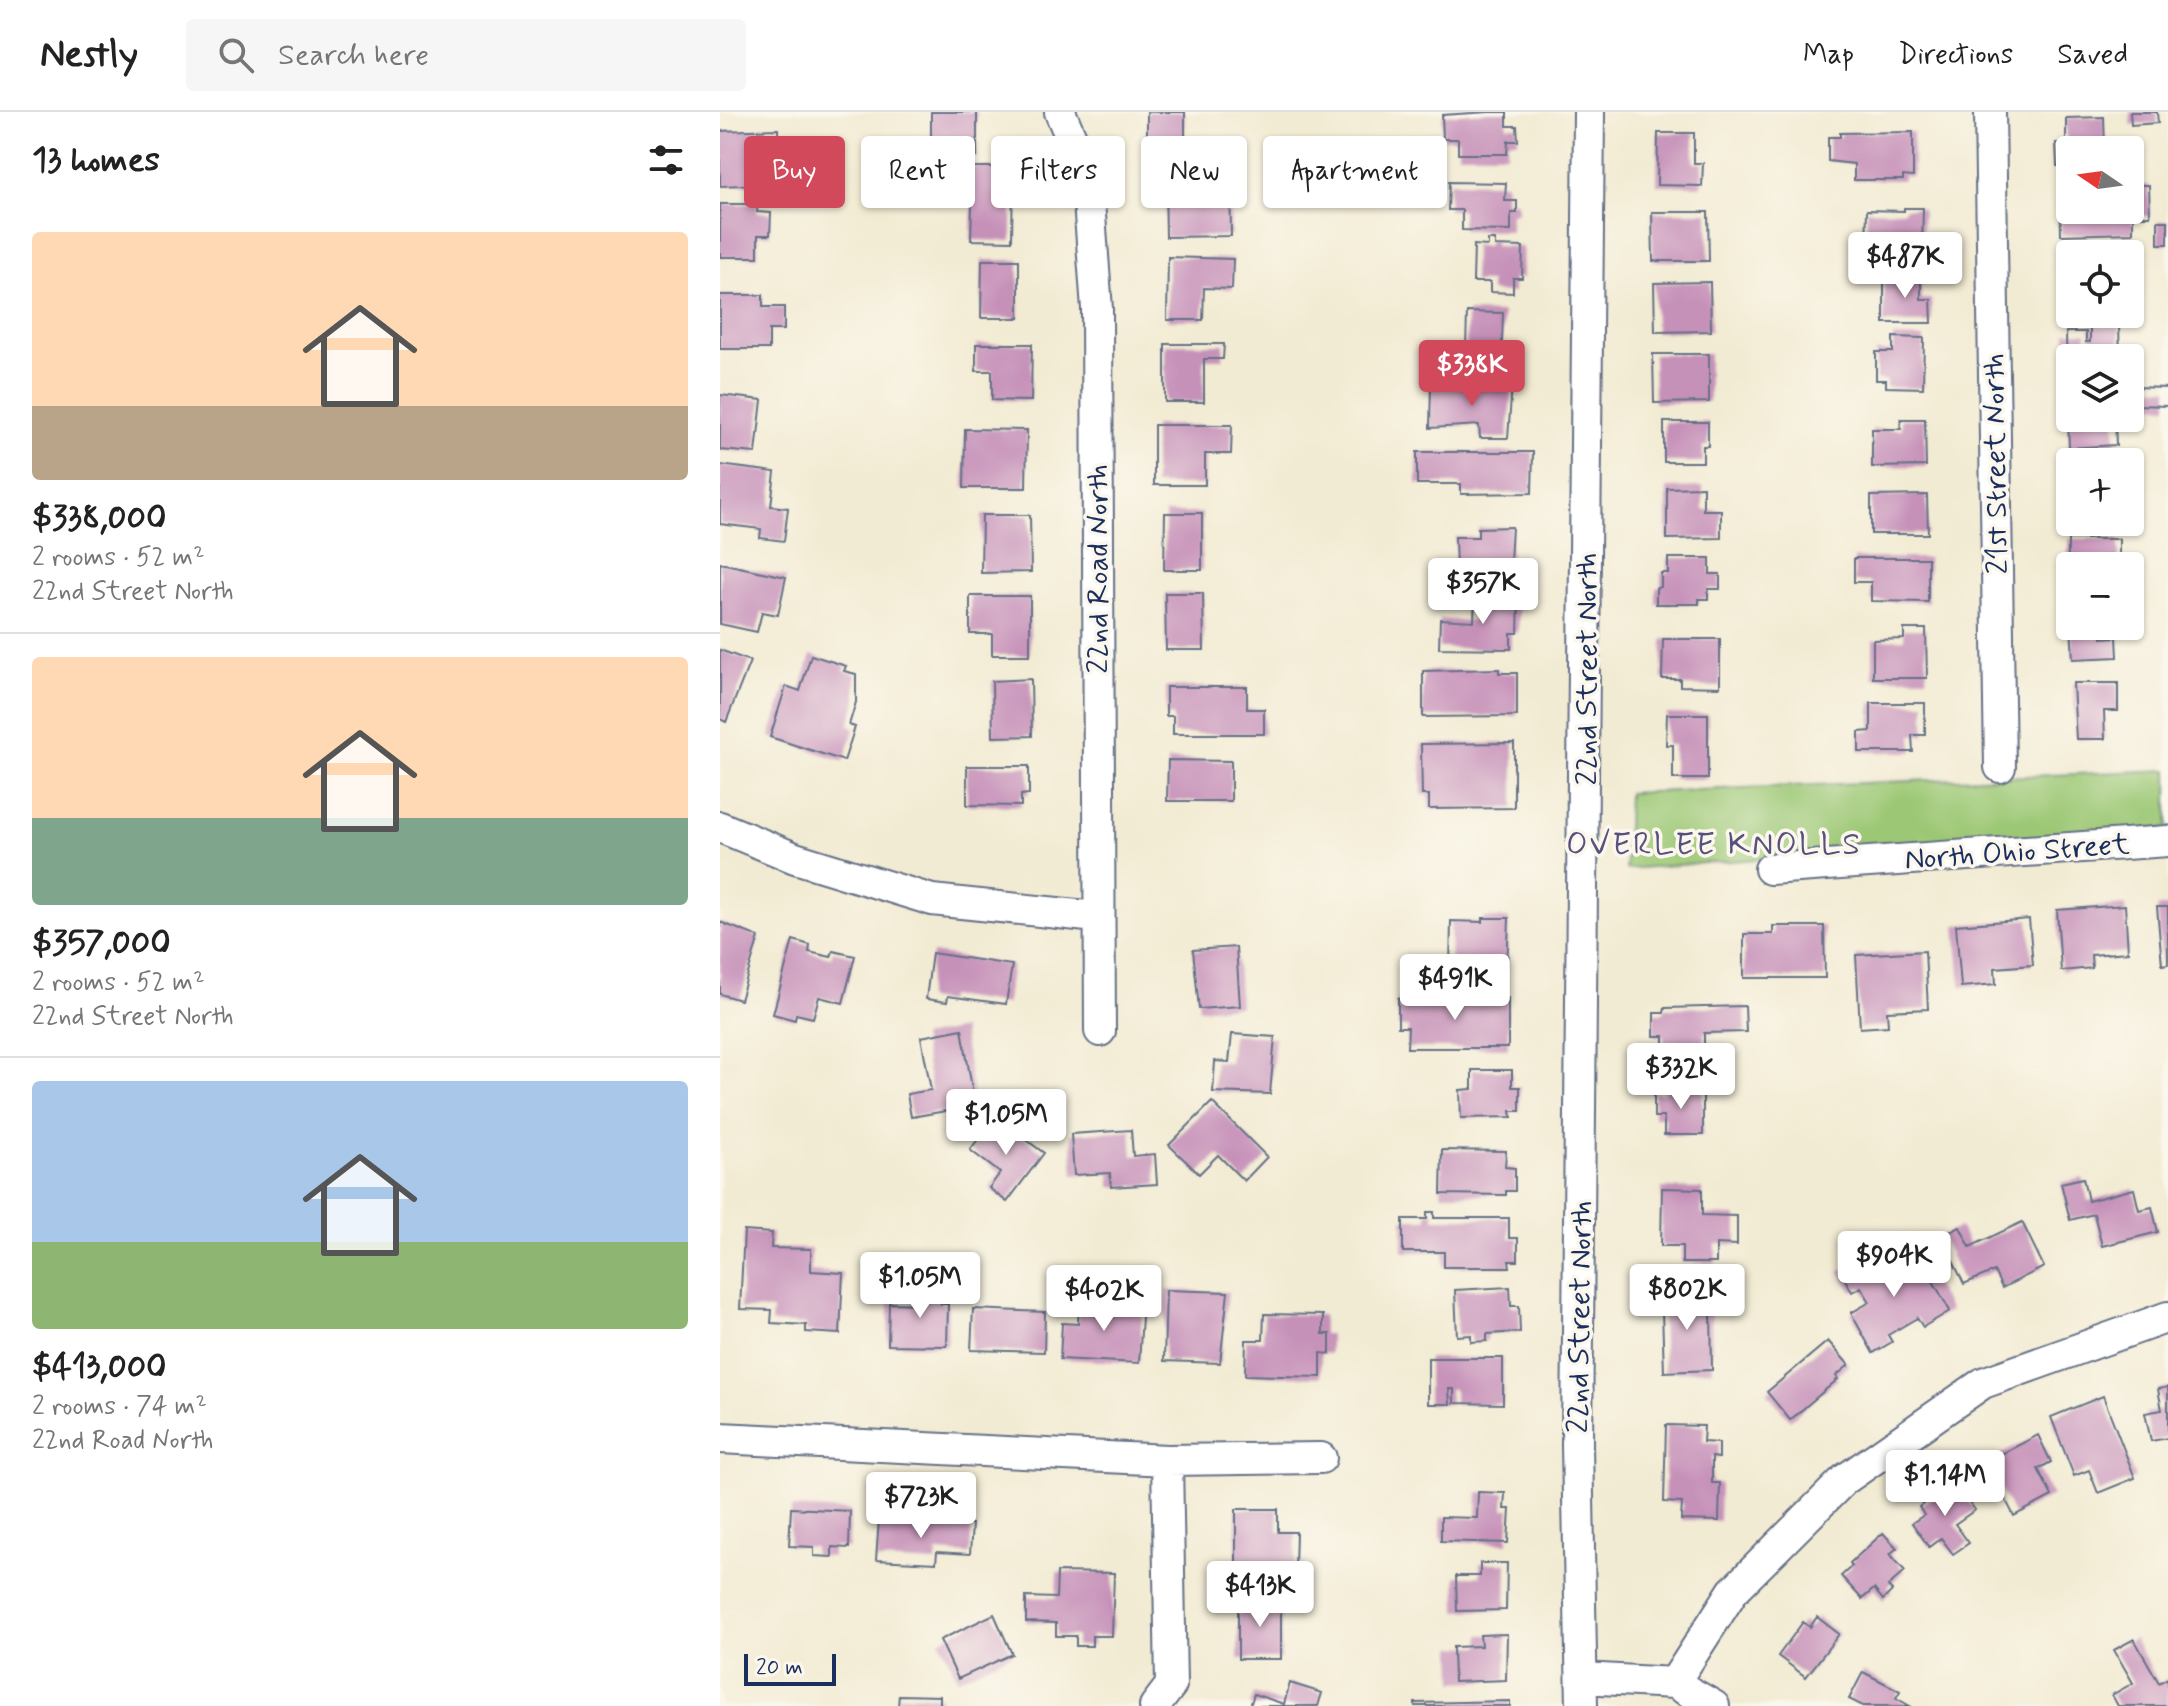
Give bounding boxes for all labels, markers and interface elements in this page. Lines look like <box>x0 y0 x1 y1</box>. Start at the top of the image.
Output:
search box <box>186 19 746 91</box>
text: Nestly <box>40 31 138 80</box>
icon: search <box>214 33 258 77</box>
text: Search here <box>278 36 429 75</box>
text: Map <box>1803 37 1854 74</box>
text: Directions <box>1898 37 2013 74</box>
text: Saved <box>2057 37 2128 74</box>
chip: Buy <box>744 136 845 208</box>
chip: Rent <box>861 136 975 208</box>
chip: Filters <box>991 136 1125 208</box>
chip: New <box>1141 136 1247 208</box>
chip: Apartment <box>1263 136 1447 208</box>
north arrow <box>2056 136 2144 224</box>
map controls <box>2056 136 2144 640</box>
text: 13 homes <box>32 138 160 183</box>
icon: filters <box>644 138 688 182</box>
pin: $487K <box>1849 232 1961 300</box>
button: locate <box>2056 240 2144 328</box>
text: $487K <box>1866 241 1944 275</box>
icon: home <box>288 284 432 428</box>
pin: $338K <box>1416 340 1528 408</box>
button: layers <box>2056 344 2144 432</box>
text: $338K <box>1437 349 1507 383</box>
street label: 21st Street North <box>1975 353 2018 575</box>
button: + <box>2056 448 2144 536</box>
street label: 22nd Road North <box>1079 464 1118 674</box>
text: $338,000 <box>32 496 166 541</box>
text: 2 rooms · 52 m² <box>32 541 204 575</box>
button: − <box>2056 552 2144 640</box>
street label: 22nd Street North <box>1568 553 1607 785</box>
pin: $357K <box>1427 558 1539 626</box>
text: $357K <box>1446 567 1520 601</box>
text: 22nd Street North <box>32 575 234 609</box>
icon: home <box>288 709 432 853</box>
district label: OVERLEE KNOLLS <box>1566 824 1862 866</box>
street label: North Ohio Street <box>1903 825 2131 880</box>
text: $357,000 <box>32 921 171 966</box>
pin: $491K <box>1399 954 1511 1022</box>
text: $491K <box>1418 963 1492 997</box>
text: 2 rooms · 52 m² <box>32 966 204 1000</box>
text: 22nd Street North <box>32 1000 234 1034</box>
pin: $332K <box>1625 1043 1737 1111</box>
text: $332K <box>1645 1052 1717 1086</box>
pin: $1.05M <box>941 1089 1071 1157</box>
text: $1.05M <box>964 1098 1048 1132</box>
icon: home <box>288 1133 432 1277</box>
street label: 22nd Street North <box>1559 1200 1602 1434</box>
pin: $904K <box>1838 1231 1950 1299</box>
text: $904K <box>1856 1240 1932 1274</box>
pin: $1.05M <box>855 1252 985 1320</box>
text: $1.05M <box>878 1261 962 1295</box>
pin: $802K <box>1631 1264 1743 1332</box>
pin: $402K <box>1048 1265 1160 1333</box>
text: $802K <box>1648 1273 1726 1307</box>
text: $402K <box>1064 1274 1144 1308</box>
text: $413,000 <box>32 1345 167 1390</box>
text: 2 rooms · 74 m² <box>32 1390 207 1424</box>
text: 22nd Road North <box>32 1424 214 1458</box>
pin: $1.14M <box>1880 1450 2010 1518</box>
text: $1.14M <box>1904 1459 1986 1493</box>
pin: $723K <box>865 1472 977 1540</box>
text: $723K <box>884 1481 958 1515</box>
pin: $413K <box>1204 1561 1316 1629</box>
text: $413K <box>1225 1570 1295 1604</box>
scale bar <box>744 1650 836 1686</box>
text: 20 m <box>756 1654 803 1682</box>

